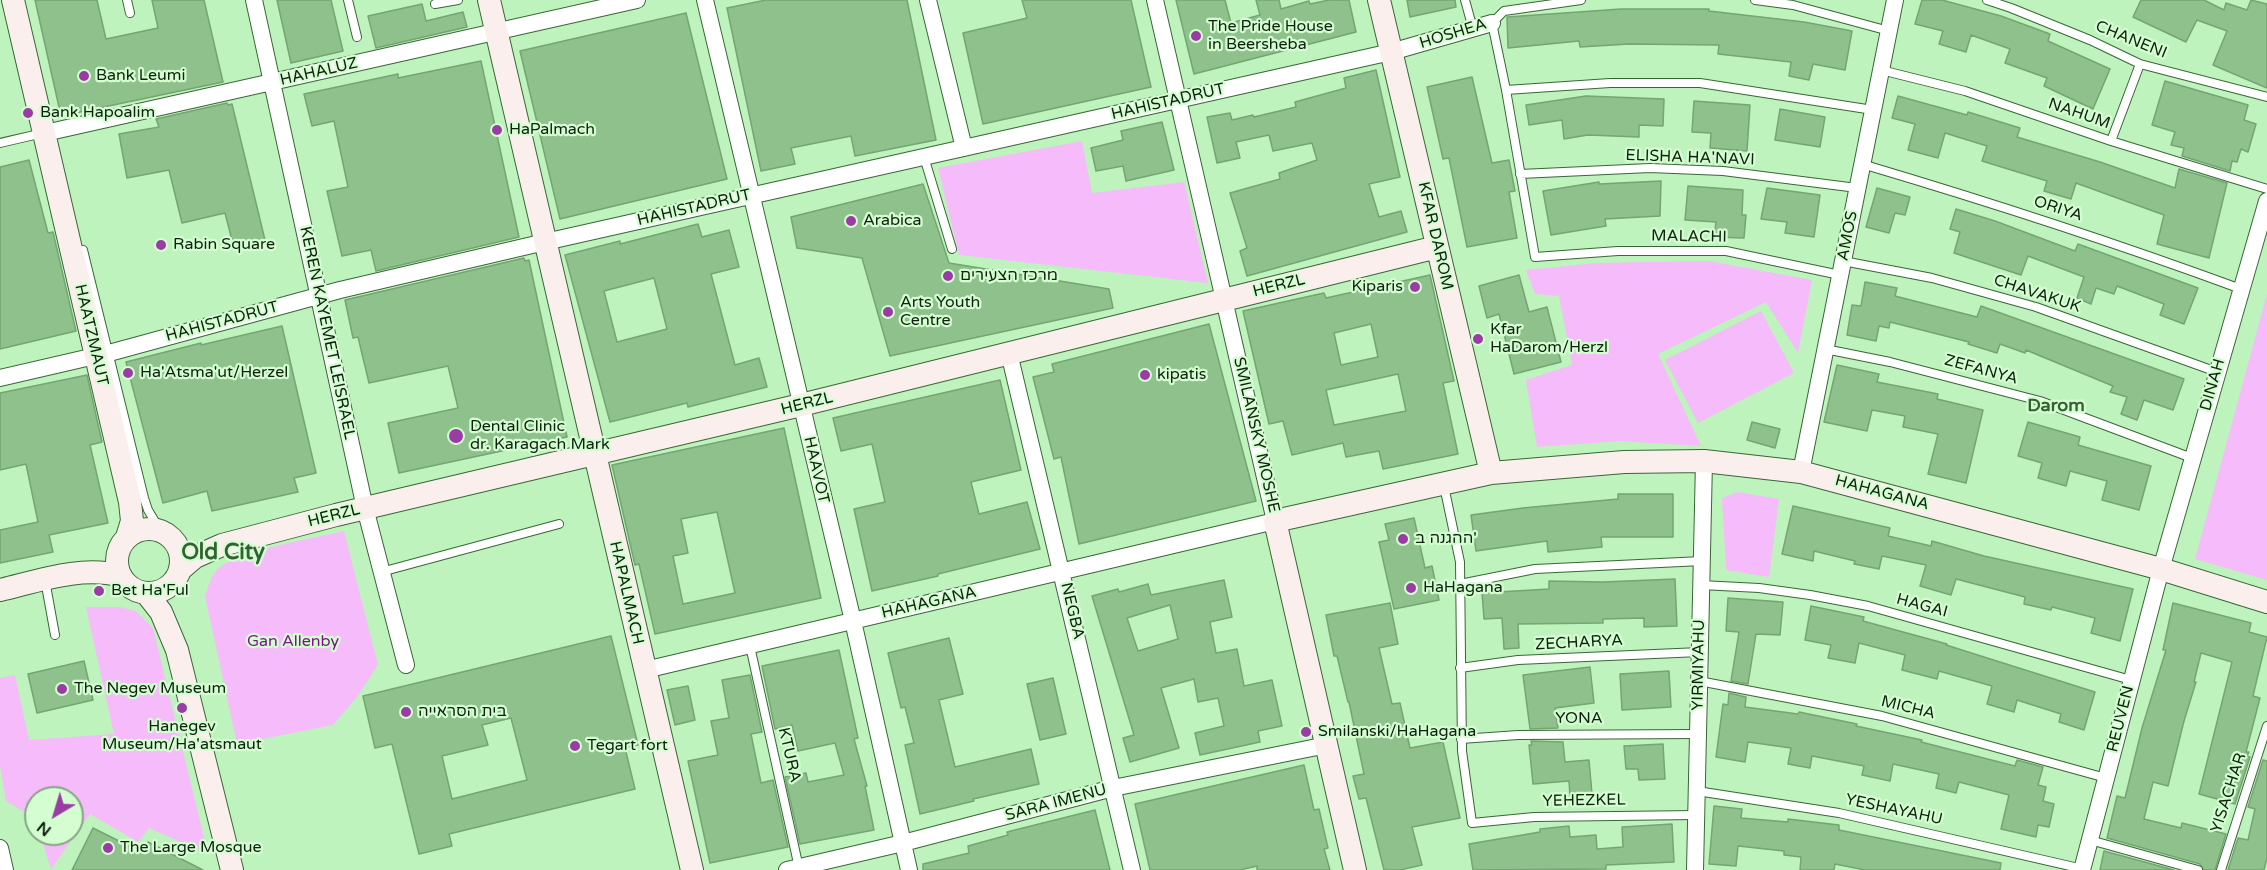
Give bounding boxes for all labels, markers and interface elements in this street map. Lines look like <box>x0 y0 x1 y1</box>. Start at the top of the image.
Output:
street label: HOSHEA <box>1417 15 1489 53</box>
place label: The Pride House in Beersheba <box>1208 17 1333 55</box>
street label: CHANENI <box>2092 17 2170 63</box>
marker: The Pride House in Beersheba <box>1189 29 1203 43</box>
street label: HAHALUZ <box>278 54 360 90</box>
place label: Bank Leumi <box>96 66 185 86</box>
marker: Bank Leumi <box>77 69 91 83</box>
street label: HAHISTADRUT <box>1109 80 1227 124</box>
street label: NAHUM <box>2045 94 2113 134</box>
place label: Bank Hapoalim <box>40 103 155 123</box>
marker: Bank Hapoalim <box>21 106 35 120</box>
place label: HaPalmach <box>509 120 595 140</box>
marker: HaPalmach <box>490 123 504 137</box>
street label: ELISHA HA'NAVI <box>1625 146 1755 170</box>
street label: KFAR DAROM <box>1413 180 1457 292</box>
street label: HAHISTADRUT <box>635 186 753 230</box>
street label: ORIYA <box>2031 192 2085 226</box>
street label: AMOS <box>1834 210 1862 262</box>
place label: Arabica <box>863 211 922 231</box>
marker: Arabica <box>844 214 858 228</box>
street label: KEREN KAYEMET LEISRAEL <box>295 225 359 441</box>
street label: MALACHI <box>1651 227 1727 247</box>
place label: Rabin Square <box>173 235 275 255</box>
marker: Rabin Square <box>154 238 168 252</box>
place label: מרכז הצעירים <box>960 266 1058 286</box>
marker: מרכז הצעירים <box>941 269 955 283</box>
street label: HERZL <box>1251 270 1307 302</box>
street label: CHAVAKUK <box>1991 271 2083 317</box>
place label: Kiparis <box>1351 277 1403 297</box>
marker: Kiparis <box>1408 280 1422 294</box>
street label: HAATZMAUT <box>70 282 112 388</box>
place label: Arts Youth Centre <box>900 293 980 331</box>
street label: HAHISTADRUT <box>164 298 280 346</box>
marker: Arts Youth Centre <box>881 305 895 319</box>
place label: Kfar HaDarom/Herzl <box>1490 320 1608 358</box>
marker: Kfar HaDarom/Herzl <box>1471 332 1485 346</box>
street label: ZEFANYA <box>1942 351 2020 389</box>
street label: SMILANSKY MOSHE <box>1229 355 1283 515</box>
street label: DINAH <box>2196 357 2230 413</box>
place label: Ha'Atsma'ut/Herzel <box>140 363 288 383</box>
place label: kipatis <box>1157 365 1206 385</box>
marker: Ha'Atsma'ut/Herzel <box>121 366 135 380</box>
marker: kipatis <box>1138 368 1152 382</box>
street label: HERZL <box>779 388 835 420</box>
district label: Darom <box>2027 395 2085 417</box>
place label: Dental Clinic dr. Karagach Mark <box>470 417 610 455</box>
marker: Dental Clinic dr. Karagach Mark <box>447 427 465 445</box>
street label: HAAVOT <box>799 435 833 505</box>
street label: HAHAGANA <box>1833 471 1931 515</box>
street label: HERZL <box>306 500 362 532</box>
place label: ההגנה ב' <box>1415 529 1477 549</box>
marker: ההגנה ב' <box>1396 532 1410 546</box>
street label: HAPALMACH <box>605 539 647 647</box>
district label: Old City <box>181 540 265 566</box>
place label: HaHagana <box>1423 578 1503 598</box>
place label: Bet Ha'Ful <box>111 581 189 601</box>
street label: NEGBA <box>1056 581 1088 641</box>
marker: HaHagana <box>1404 581 1418 595</box>
street label: HAHAGANA <box>880 583 978 623</box>
marker: Bet Ha'Ful <box>92 584 106 598</box>
street label: HAGAI <box>1894 590 1950 622</box>
street label: YIRMIYAHU <box>1689 619 1709 711</box>
street label: ZECHARYA <box>1535 631 1623 655</box>
park label: Gan Allenby <box>247 632 339 652</box>
place label: The Negev Museum <box>74 679 226 699</box>
marker: The Negev Museum <box>55 682 69 696</box>
street label: REUVEN <box>2103 684 2139 754</box>
street label: MICHA <box>1879 692 1937 724</box>
marker: Hanegev Museum/Ha'atsmaut <box>175 701 189 715</box>
place label: בית הסראייה <box>418 702 507 722</box>
marker: בית הסראייה <box>399 705 413 719</box>
street label: YONA <box>1555 709 1603 729</box>
place label: Hanegev Museum/Ha'atsmaut <box>102 717 262 755</box>
place label: Smilanski/HaHagana <box>1318 722 1476 742</box>
marker: Smilanski/HaHagana <box>1299 725 1313 739</box>
street label: KTURA <box>773 726 805 784</box>
place label: Tegart fort <box>587 736 668 756</box>
marker: Tegart fort <box>568 739 582 753</box>
street label: YISACHAR <box>2207 751 2251 835</box>
street label: SARA IMENU <box>1003 780 1109 826</box>
north arrow <box>24 786 84 846</box>
street label: YESHAYAHU <box>1844 790 1944 830</box>
street label: YEHEZKEL <box>1542 791 1626 811</box>
text: N <box>33 817 55 840</box>
place label: The Large Mosque <box>120 838 262 858</box>
marker: The Large Mosque <box>101 841 115 855</box>

